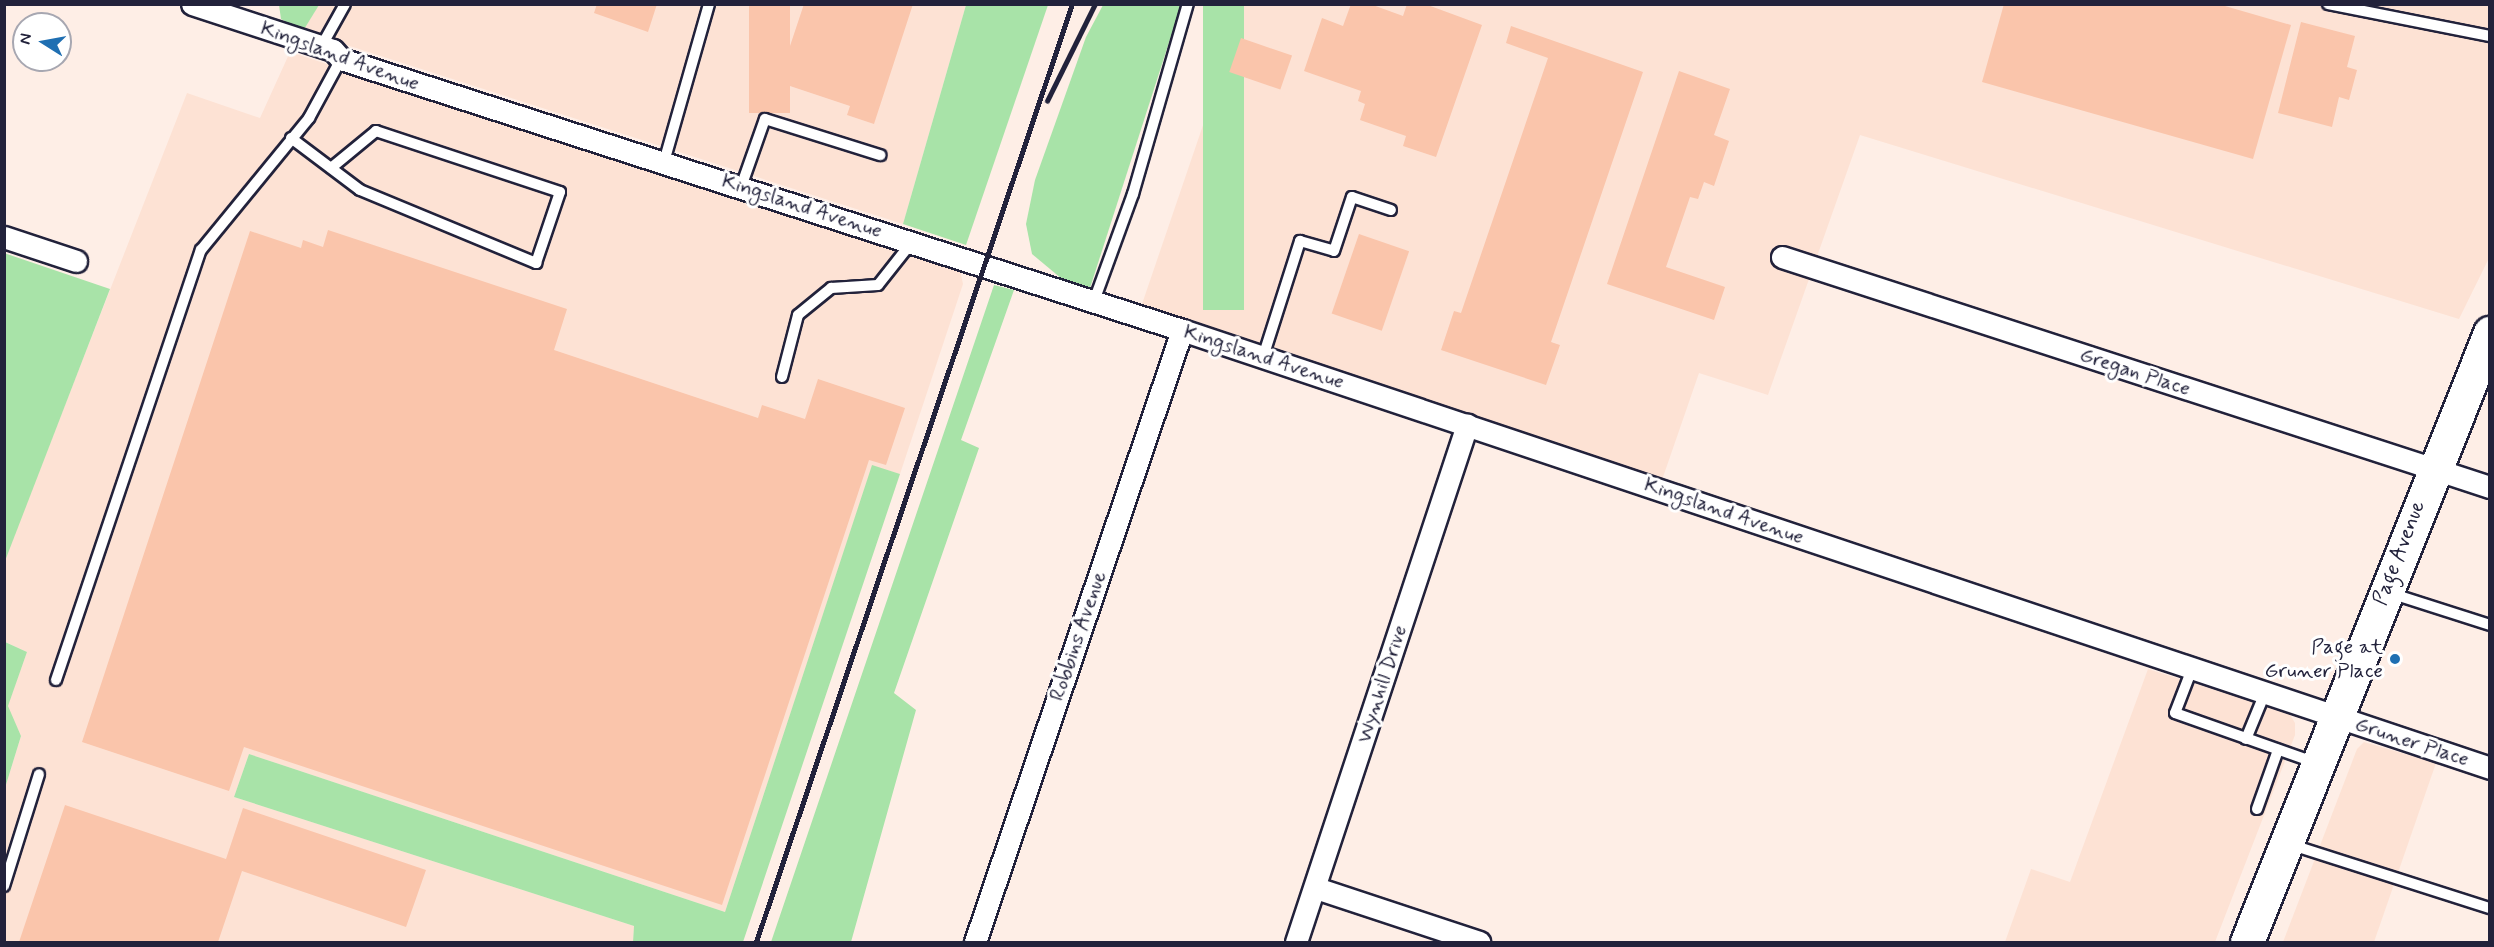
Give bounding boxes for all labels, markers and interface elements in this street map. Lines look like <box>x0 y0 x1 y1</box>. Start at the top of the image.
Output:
north arrow <box>12 12 72 72</box>
street label: Kingsland Avenue <box>259 16 421 96</box>
text: N <box>14 32 37 46</box>
street label: Kingsland Avenue <box>720 169 884 243</box>
street label: Kingsland Avenue <box>1182 320 1346 394</box>
street label: Gregan Place <box>2076 342 2194 402</box>
street label: Kingsland Avenue <box>1642 472 1806 550</box>
street label: Page Avenue <box>2367 496 2431 610</box>
street label: Robbins Avenue <box>1043 565 1113 707</box>
street label: Wynhill Drive <box>1351 622 1413 746</box>
place label: Page at Gruner Place <box>2264 634 2383 684</box>
marker: Page at Gruner Place <box>2388 652 2402 666</box>
street label: Gruner Place <box>2351 712 2473 772</box>

